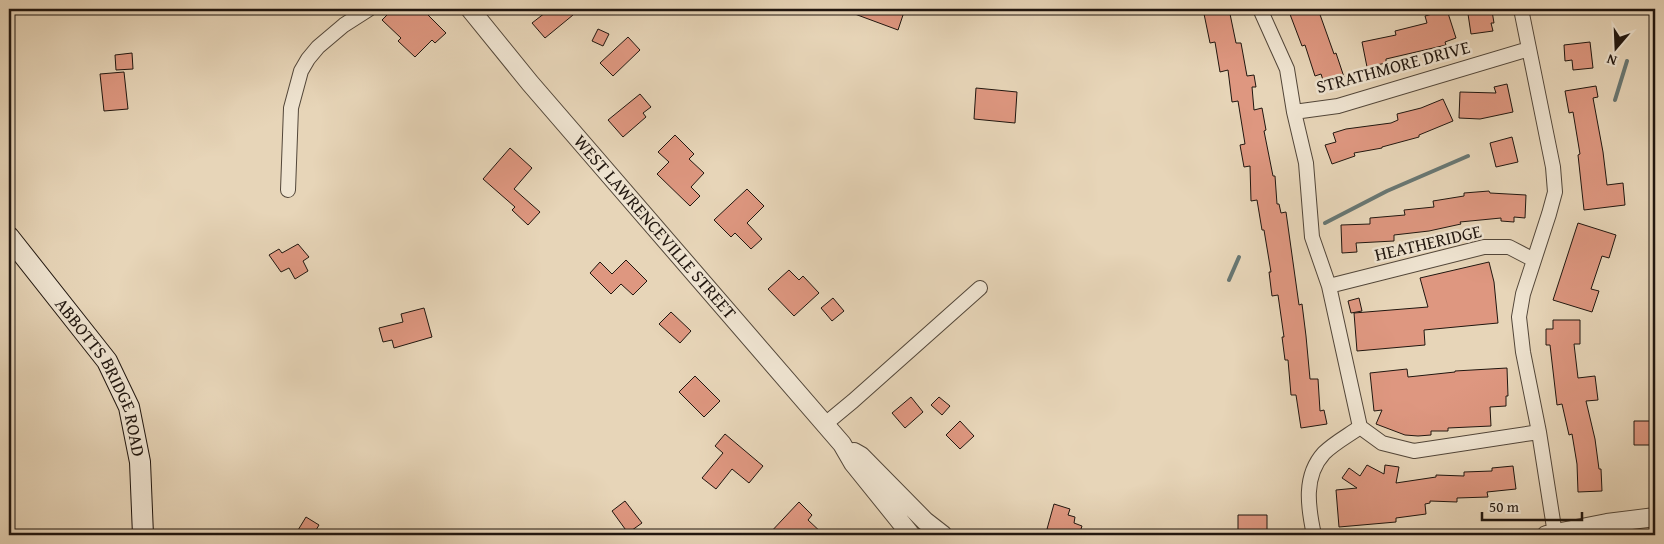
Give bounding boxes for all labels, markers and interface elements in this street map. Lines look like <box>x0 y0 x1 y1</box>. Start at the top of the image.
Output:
north arrow <box>1592 22 1642 72</box>
street label: STRATHMORE DRIVE <box>1313 33 1473 100</box>
text: N <box>1603 49 1619 71</box>
street label: WEST LAWRENCEVILLE STREET <box>568 128 743 325</box>
street label: HEATHERIDGE <box>1372 217 1484 268</box>
street label: ABBOTTS BRIDGE ROAD <box>49 292 153 459</box>
scale bar <box>1482 489 1582 521</box>
text: 50 m <box>1489 496 1520 517</box>

